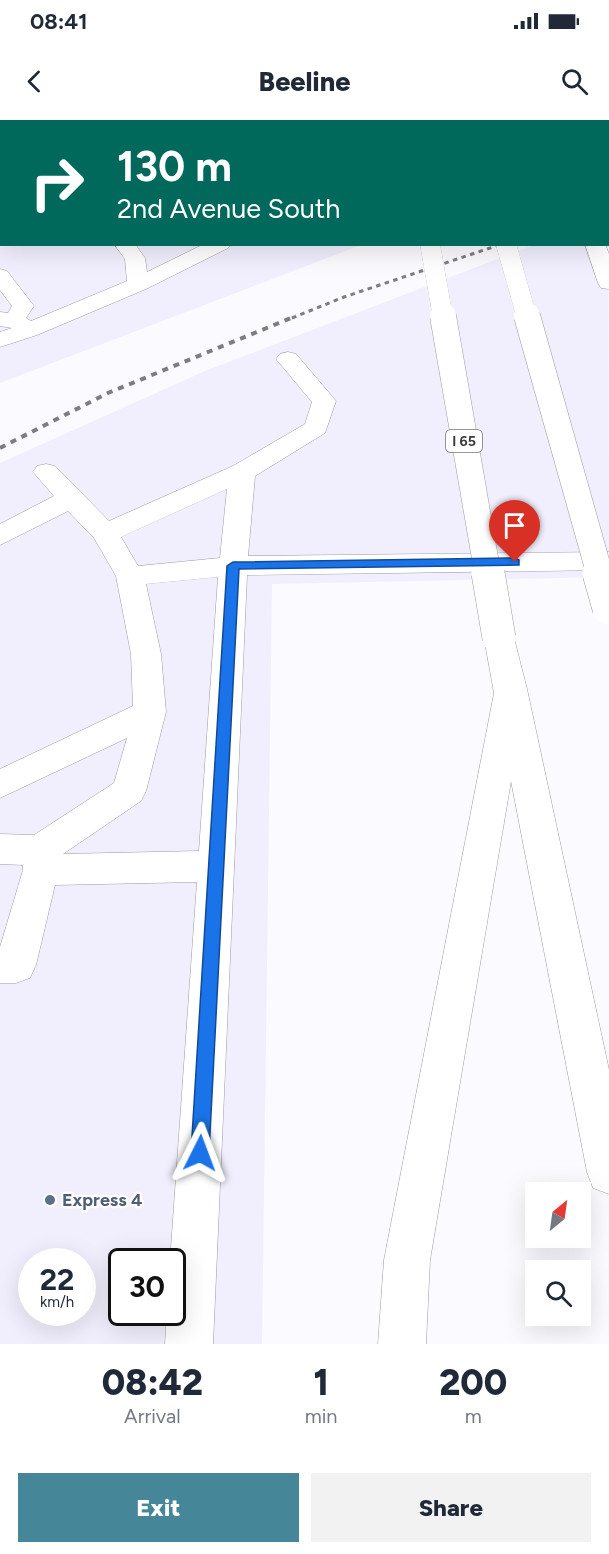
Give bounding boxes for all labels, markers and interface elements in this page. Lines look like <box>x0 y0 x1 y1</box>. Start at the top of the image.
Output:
text: 08:41 <box>30 8 88 35</box>
icon: back <box>18 65 51 98</box>
text: Beeline <box>259 65 350 98</box>
icon: search <box>558 65 591 98</box>
text: 130 m <box>117 141 232 192</box>
icon: right <box>18 144 96 222</box>
text: 2nd Avenue South <box>117 192 340 225</box>
road number: I 65 <box>446 430 482 452</box>
pin <box>489 500 540 562</box>
icon: arrive <box>498 509 531 542</box>
position arrow <box>168 1121 232 1185</box>
north arrow <box>525 1182 591 1248</box>
map controls <box>525 1182 591 1326</box>
place label: Express 4 <box>62 1189 142 1211</box>
marker: Express 4 <box>43 1193 57 1207</box>
speed limit sign: 30 <box>108 1248 186 1326</box>
button: search <box>525 1260 591 1326</box>
text: 22 <box>40 1261 74 1298</box>
text: km/h <box>40 1293 74 1311</box>
text: 08:42 <box>102 1361 203 1404</box>
text: 1 <box>313 1361 329 1404</box>
text: 200 <box>439 1361 507 1404</box>
text: Arrival <box>124 1404 181 1428</box>
text: min <box>305 1404 337 1428</box>
text: m <box>465 1404 482 1428</box>
button: Exit <box>18 1473 299 1542</box>
button: Share <box>311 1473 591 1542</box>

